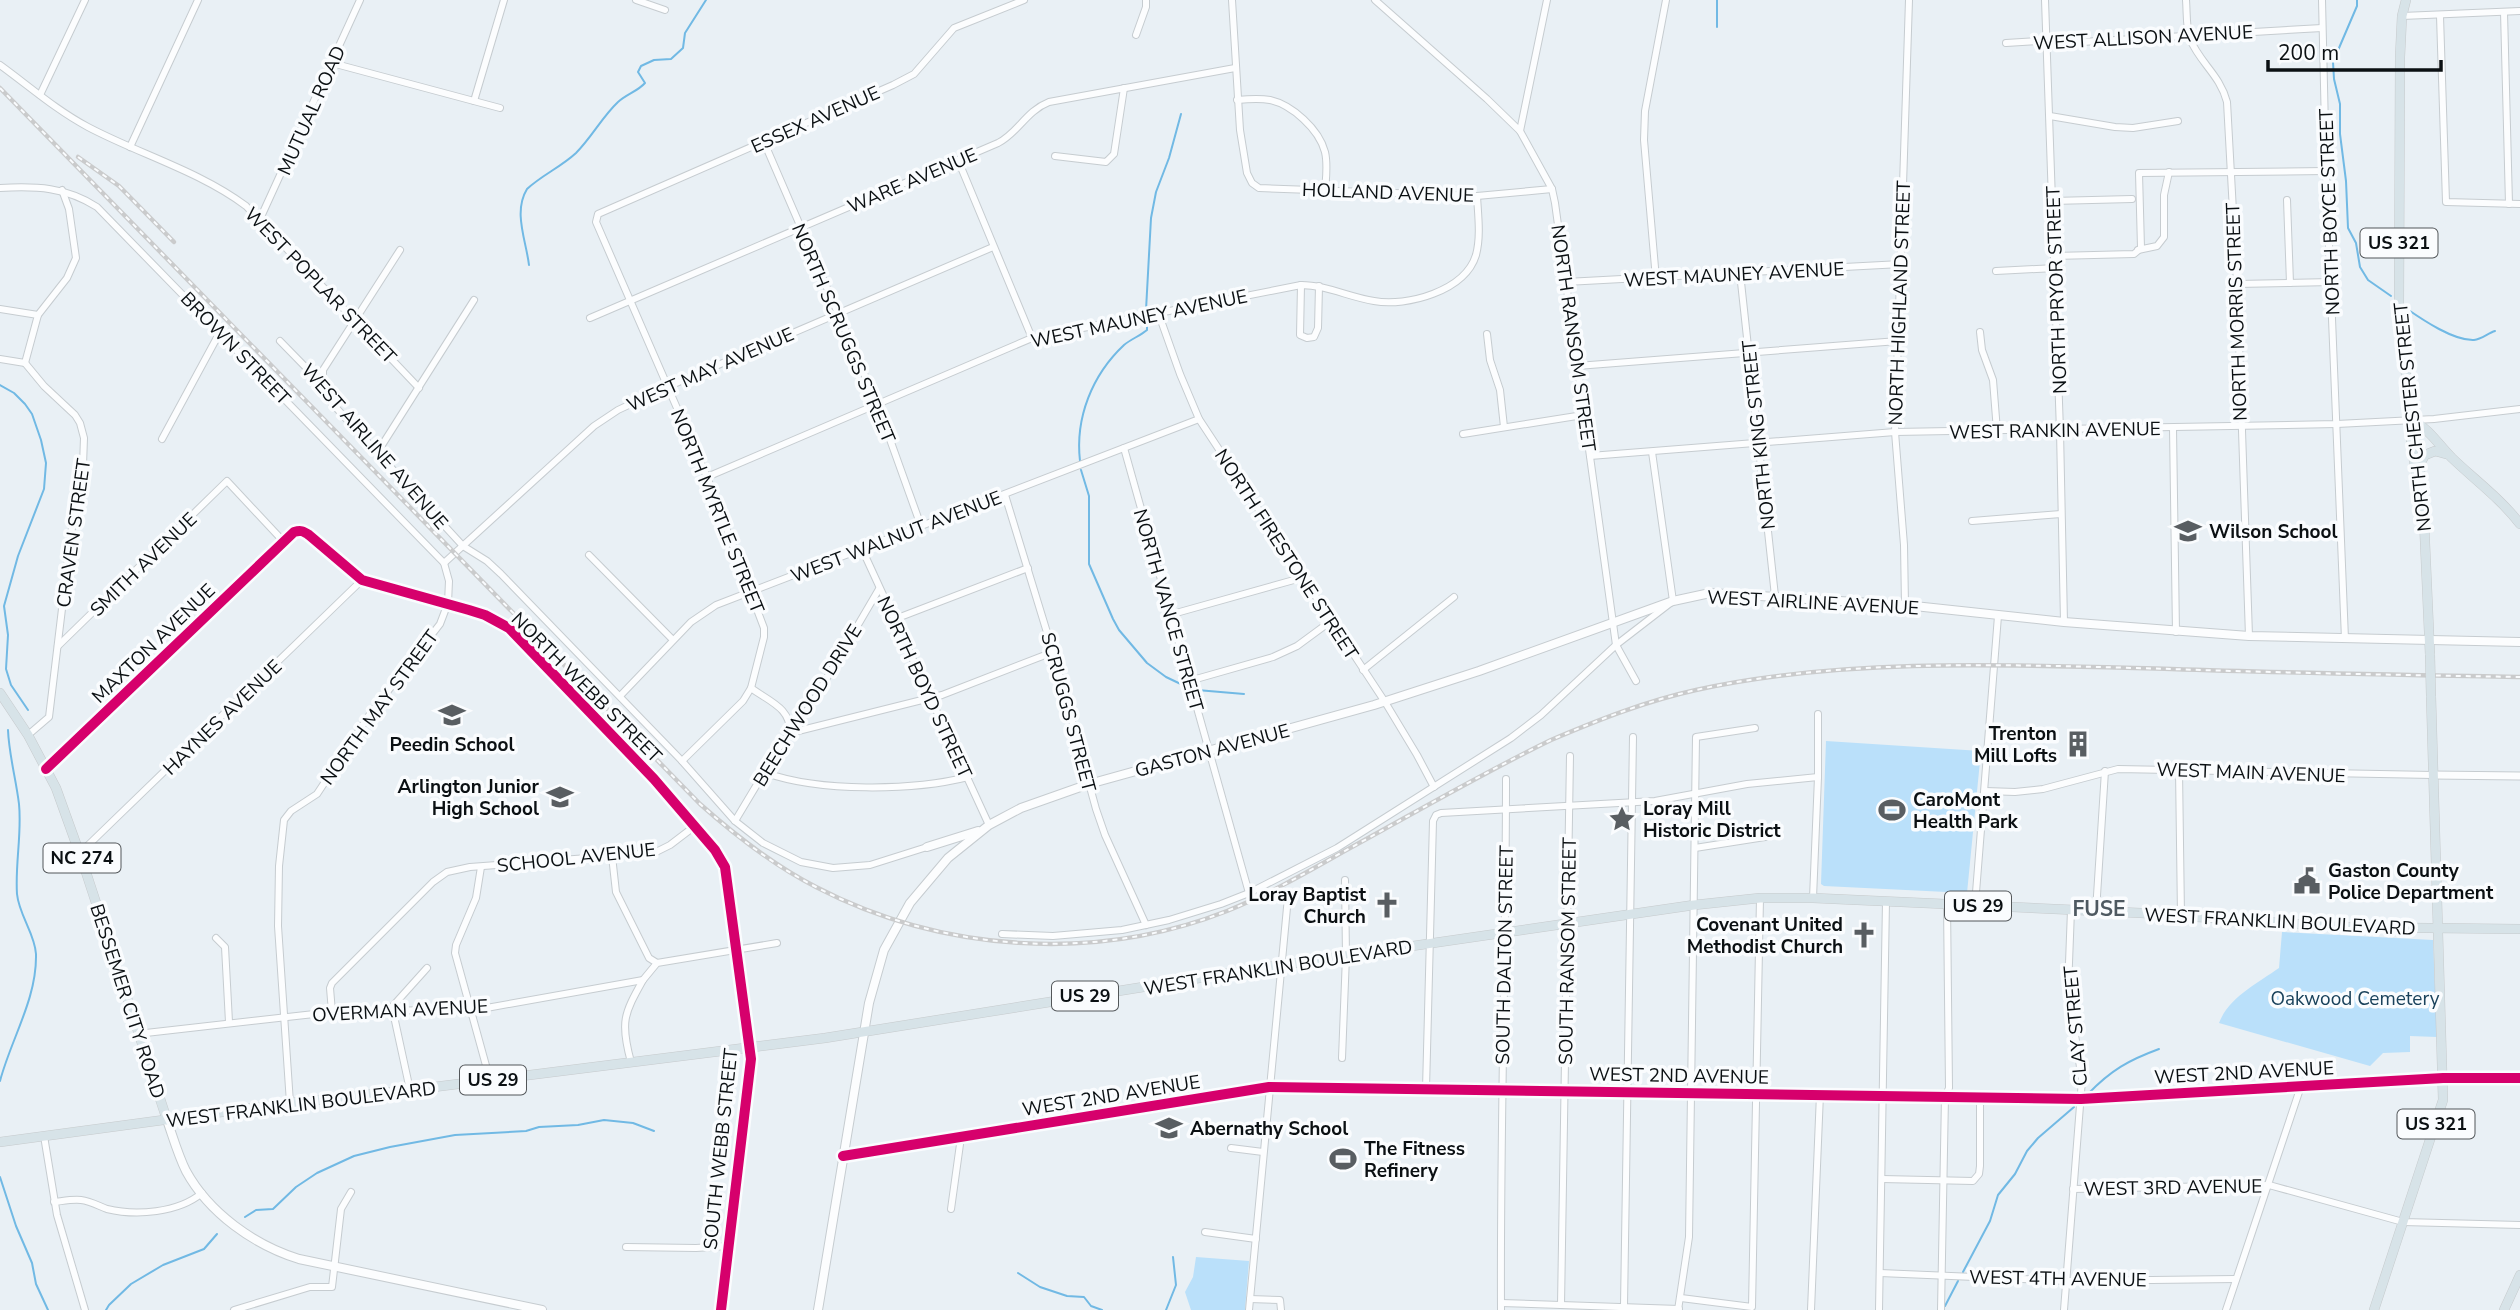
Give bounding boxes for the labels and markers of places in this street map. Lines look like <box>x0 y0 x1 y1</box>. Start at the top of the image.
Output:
school or university icon: Wilson School <box>2173 516 2203 546</box>
place label: Wilson School <box>2209 519 2337 545</box>
school or university icon: Peedin School <box>437 700 467 730</box>
place label: Trenton Mill Lofts <box>1974 721 2057 769</box>
building icon: Trenton Mill Lofts <box>2063 729 2093 759</box>
place label: Peedin School <box>389 732 515 758</box>
place label: Arlington Junior High School <box>397 774 540 822</box>
school or university icon: Arlington Junior High School <box>545 782 575 812</box>
place label: CaroMont Health Park <box>1913 787 2019 835</box>
sports icon: CaroMont Health Park <box>1877 795 1907 825</box>
place label: Loray Mill Historic District <box>1643 796 1781 844</box>
place icon: Loray Mill Historic District <box>1607 804 1637 834</box>
place label: Gaston County Police Department <box>2328 858 2494 906</box>
public building icon: Gaston County Police Department <box>2292 866 2322 896</box>
place label: Loray Baptist Church <box>1248 882 1367 930</box>
church icon: Loray Baptist Church <box>1372 890 1402 920</box>
place label: Covenant United Methodist Church <box>1687 912 1843 960</box>
church icon: Covenant United Methodist Church <box>1849 920 1879 950</box>
school or university icon: Abernathy School <box>1154 1113 1184 1143</box>
place label: Abernathy School <box>1190 1116 1348 1142</box>
place label: The Fitness Refinery <box>1364 1136 1465 1184</box>
sports icon: The Fitness Refinery <box>1328 1144 1358 1174</box>

